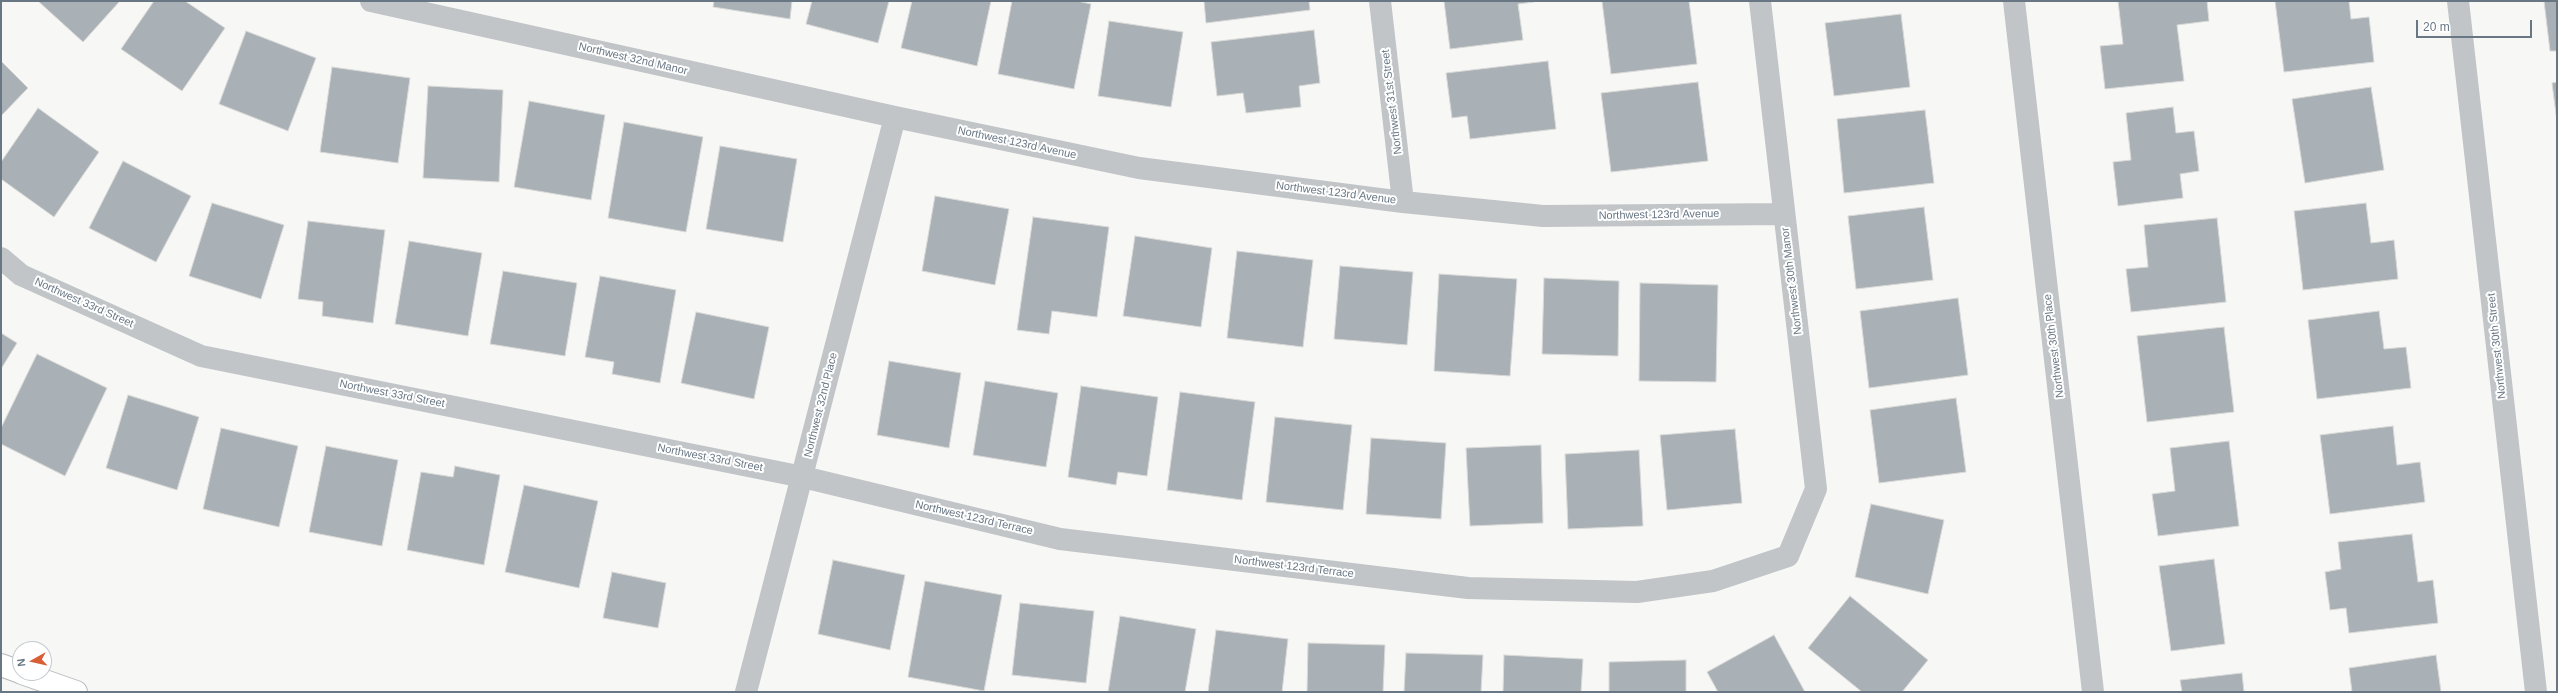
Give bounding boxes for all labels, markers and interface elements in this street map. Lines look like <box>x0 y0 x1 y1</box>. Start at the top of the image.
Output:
scale bar <box>2418 12 2534 38</box>
text: 20 m <box>2423 20 2450 34</box>
street label: Northwest 32nd Manor <box>577 40 689 78</box>
street label: Northwest 31st Street <box>1379 49 1405 155</box>
street label: Northwest 123rd Avenue <box>957 124 1077 162</box>
street label: Northwest 123rd Avenue <box>1275 179 1397 207</box>
street label: Northwest 123rd Avenue <box>1598 207 1720 223</box>
street label: Northwest 30th Manor <box>1779 226 1805 336</box>
street label: Northwest 33rd Street <box>32 275 136 331</box>
street label: Northwest 30th Street <box>2485 292 2509 400</box>
street label: Northwest 30th Place <box>2041 293 2067 399</box>
street label: Northwest 32nd Place <box>802 351 840 459</box>
street label: Northwest 33rd Street <box>338 377 446 411</box>
street label: Northwest 33rd Street <box>656 441 764 475</box>
street label: Northwest 123rd Terrace <box>914 498 1034 538</box>
street label: Northwest 123rd Terrace <box>1233 553 1355 581</box>
north arrow <box>12 641 52 681</box>
text: N <box>15 658 28 667</box>

